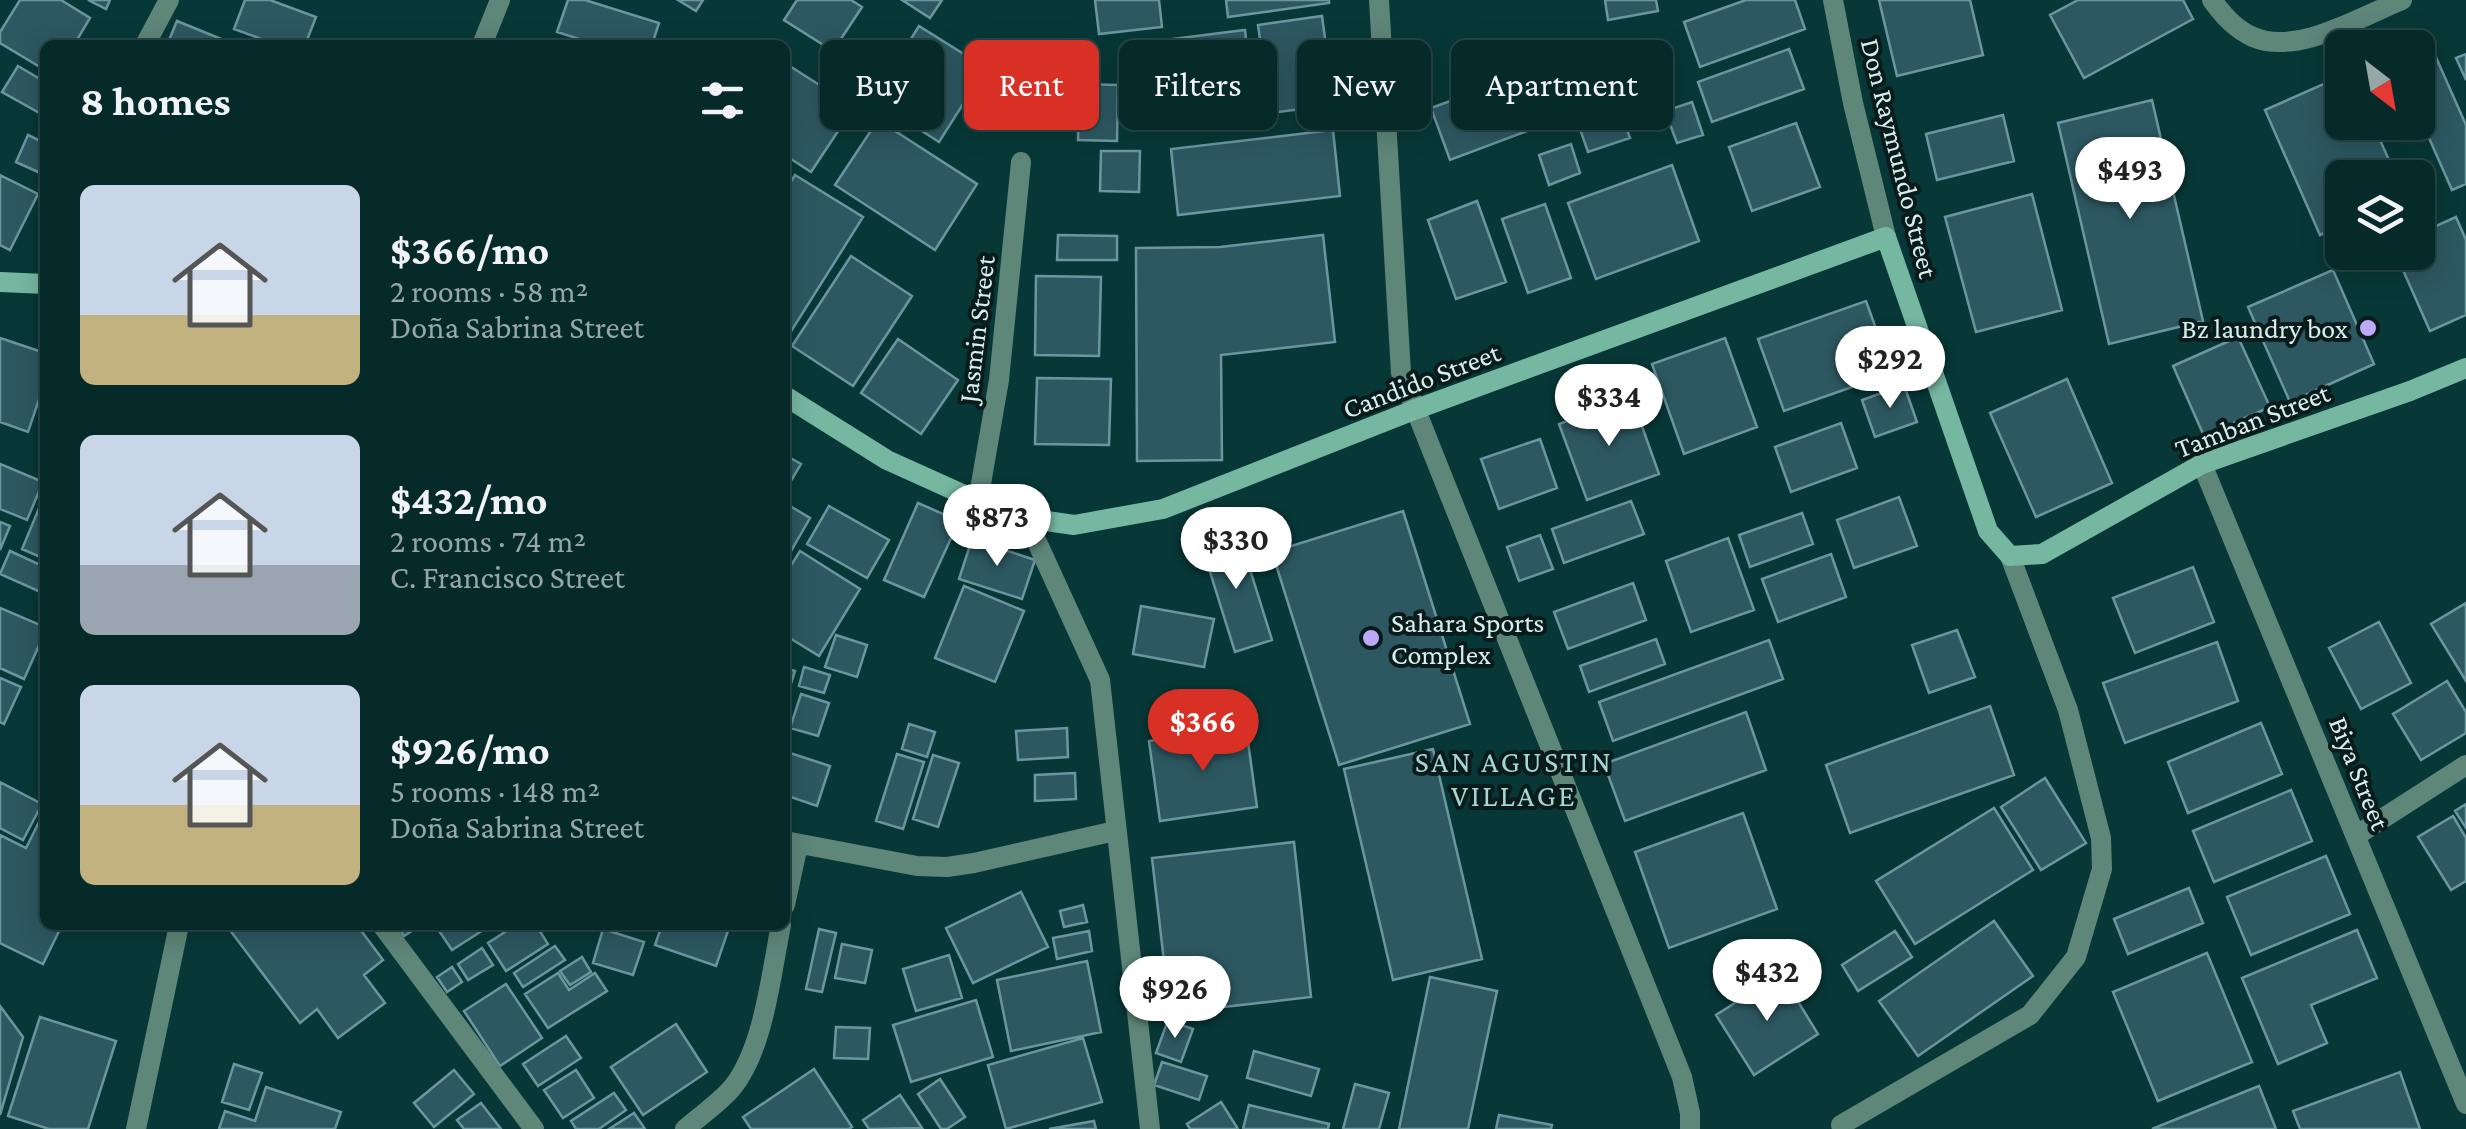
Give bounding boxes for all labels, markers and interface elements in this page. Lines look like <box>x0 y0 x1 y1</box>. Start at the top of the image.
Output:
north arrow <box>2325 30 2435 140</box>
map controls <box>2325 30 2435 270</box>
street label: Don Raymundo Street <box>1855 35 1944 282</box>
chip: Buy <box>820 40 944 130</box>
chip: Rent <box>964 40 1099 130</box>
chip: Filters <box>1119 40 1277 130</box>
chip: New <box>1297 40 1431 130</box>
chip: Apartment <box>1451 40 1673 130</box>
icon: filters <box>695 73 750 128</box>
text: 8 homes <box>80 77 231 124</box>
pin: $493 <box>2071 137 2189 222</box>
text: $493 <box>2097 151 2163 187</box>
button: layers <box>2325 160 2435 270</box>
icon: home <box>160 225 280 345</box>
text: $366/mo <box>390 226 549 273</box>
street label: Jasmin Street <box>952 253 1001 407</box>
text: 2 rooms · 58 m² <box>390 273 588 309</box>
text: Doña Sabrina Street <box>390 309 644 345</box>
place label: Bz laundry box <box>2181 313 2348 344</box>
marker: Bz laundry box <box>2357 317 2379 339</box>
pin: $292 <box>1831 326 1949 411</box>
street label: Candido Street <box>1338 336 1505 425</box>
text: $292 <box>1857 340 1923 376</box>
pin: $334 <box>1550 364 1668 449</box>
street label: Tamban Street <box>2171 377 2334 464</box>
text: $334 <box>1577 378 1641 414</box>
icon: home <box>160 475 280 595</box>
text: $432/mo <box>390 476 548 523</box>
pin: $873 <box>938 484 1056 569</box>
text: $873 <box>965 498 1029 534</box>
pin: $330 <box>1177 507 1295 592</box>
text: $330 <box>1203 521 1269 557</box>
text: 2 rooms · 74 m² <box>390 523 586 559</box>
text: C. Francisco Street <box>390 559 625 595</box>
place label: Sahara Sports Complex <box>1391 607 1544 670</box>
marker: Sahara Sports Complex <box>1360 627 1382 649</box>
pin: $366 <box>1144 689 1262 774</box>
text: $366 <box>1170 703 1236 739</box>
street label: Biya Street <box>2323 712 2396 835</box>
icon: home <box>160 725 280 845</box>
text: $926/mo <box>390 726 550 773</box>
district label: SAN AGUSTIN VILLAGE <box>1415 745 1613 812</box>
text: 5 rooms · 148 m² <box>390 773 600 809</box>
text: Doña Sabrina Street <box>390 809 644 845</box>
pin: $432 <box>1708 939 1826 1024</box>
text: $432 <box>1735 953 1799 989</box>
pin: $926 <box>1116 956 1234 1041</box>
text: $926 <box>1142 970 1208 1006</box>

